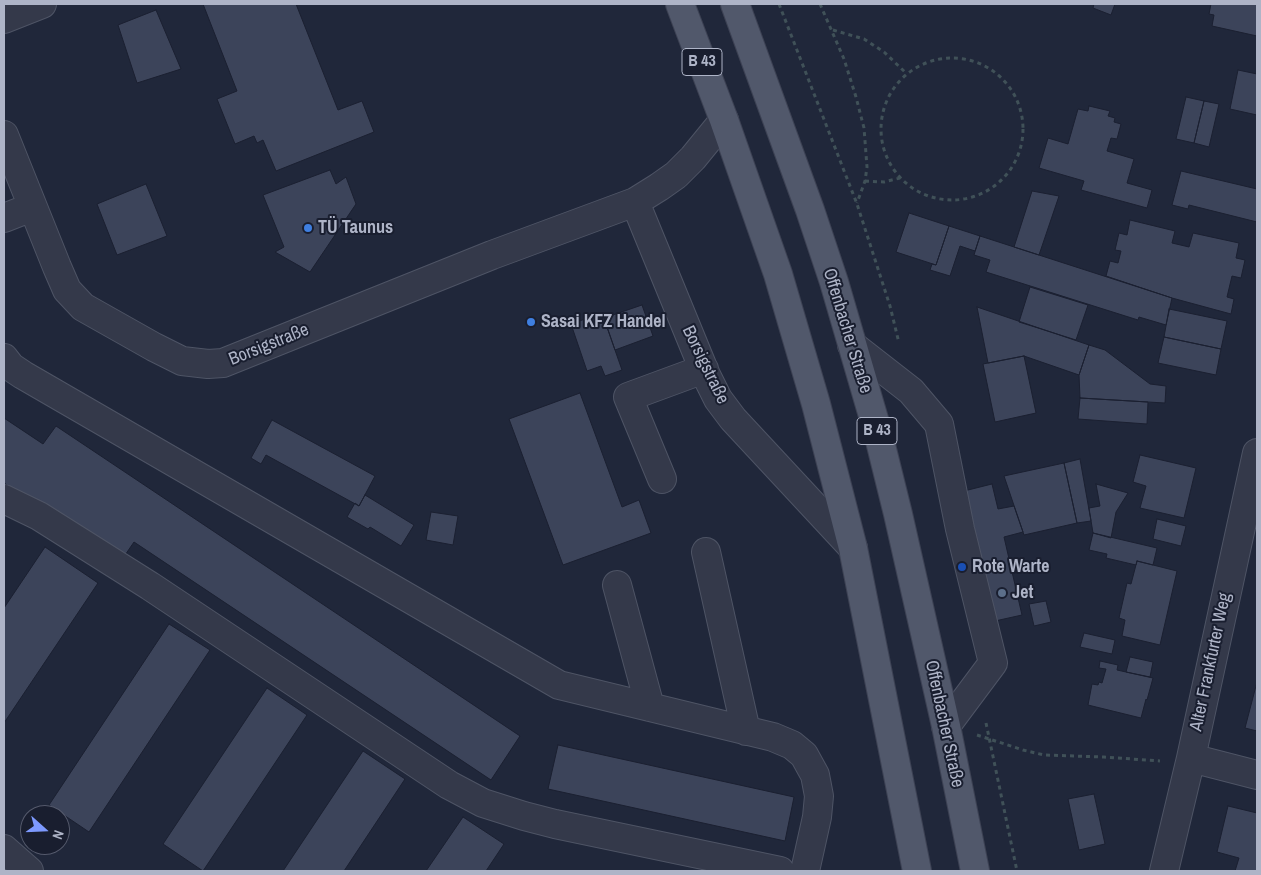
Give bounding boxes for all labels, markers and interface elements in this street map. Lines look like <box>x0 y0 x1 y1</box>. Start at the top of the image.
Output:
road number: B 43 <box>682 48 722 76</box>
place label: TÜ Taunus <box>318 217 393 239</box>
marker: TÜ Taunus <box>302 222 314 234</box>
street label: Offenbacher Straße <box>818 266 876 396</box>
place label: Sasai KFZ Handel <box>541 311 666 333</box>
marker: Sasai KFZ Handel <box>525 316 537 328</box>
street label: Borsigstraße <box>226 319 312 371</box>
street label: Borsigstraße <box>677 322 733 408</box>
road number: B 43 <box>857 418 897 444</box>
place label: Rote Warte <box>972 556 1049 578</box>
marker: Rote Warte <box>956 561 968 573</box>
place label: Jet <box>1012 582 1033 604</box>
marker: Jet <box>996 587 1008 599</box>
street label: Alter Frankfurter Weg <box>1186 591 1236 733</box>
street label: Offenbacher Straße <box>920 658 968 790</box>
north arrow <box>20 805 70 855</box>
text: N <box>48 828 68 842</box>

